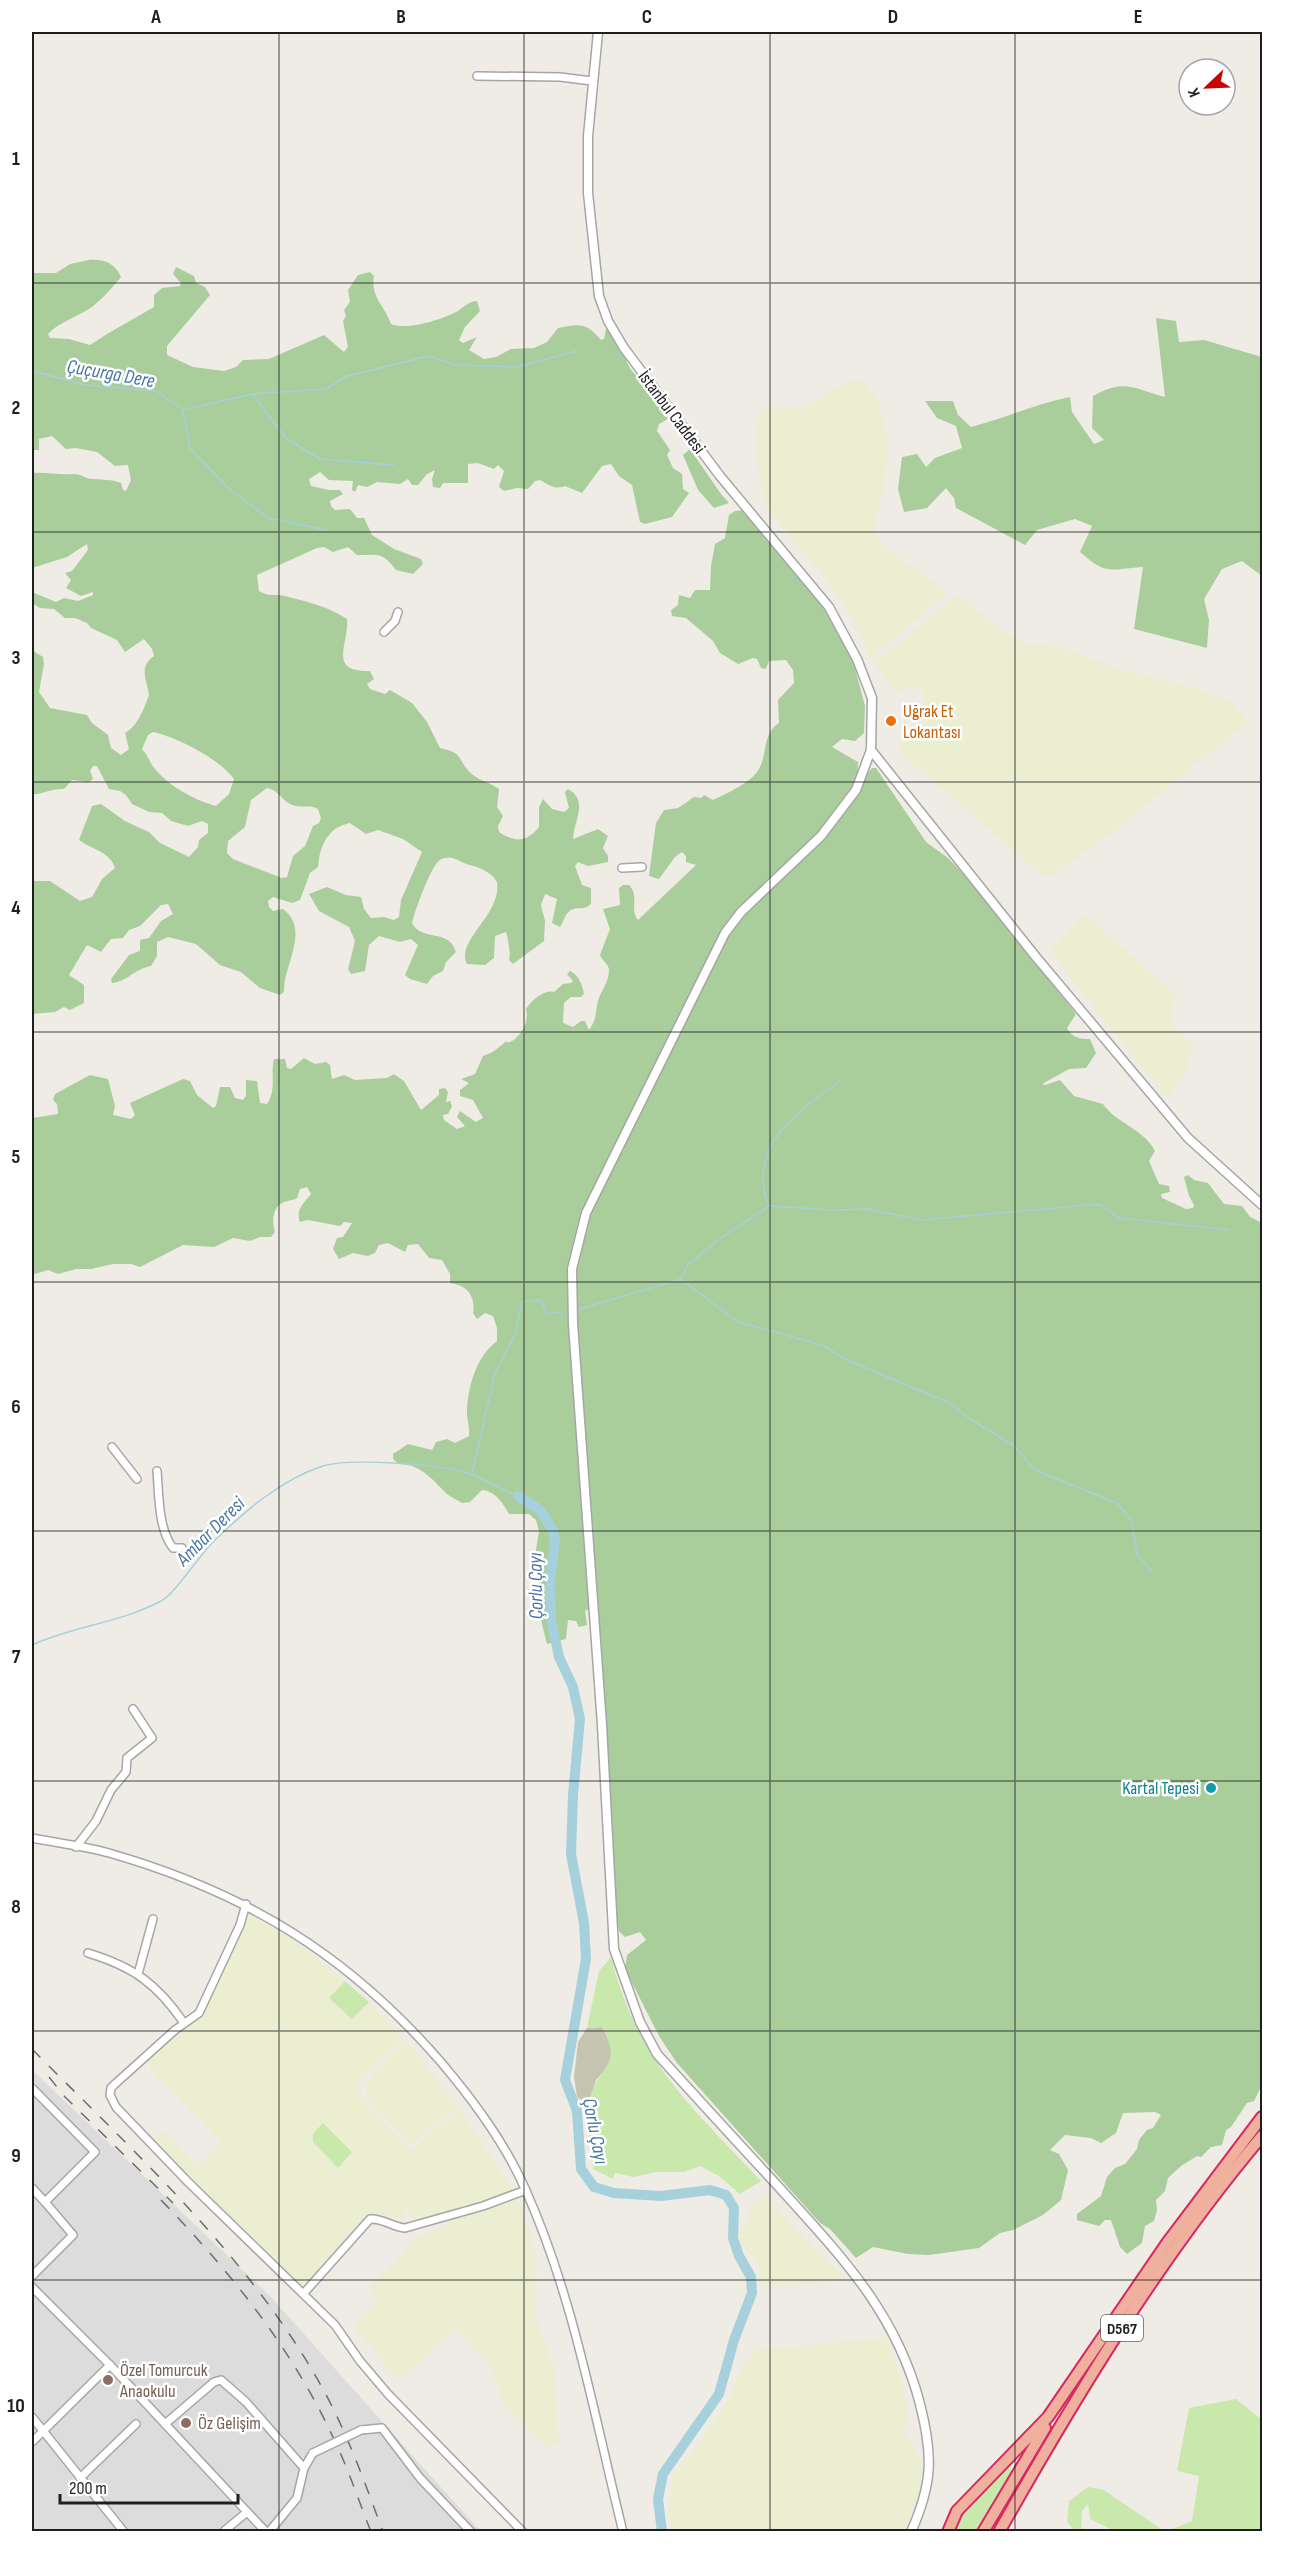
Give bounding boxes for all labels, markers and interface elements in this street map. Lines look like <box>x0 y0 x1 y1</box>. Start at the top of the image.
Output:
text: A <box>150 5 161 29</box>
text: B <box>396 5 406 29</box>
text: C <box>642 5 652 29</box>
text: D <box>888 5 898 29</box>
text: E <box>1134 5 1142 29</box>
north arrow <box>1177 57 1237 117</box>
text: K <box>1184 85 1205 100</box>
text: 1 <box>12 147 20 171</box>
water label: Çuçurga Dere <box>65 354 157 394</box>
street label: İstanbul Caddesi <box>634 367 710 458</box>
text: 2 <box>12 396 20 420</box>
text: 3 <box>12 646 21 670</box>
place label: Uğrak Et Lokantası <box>903 701 961 743</box>
marker: Uğrak Et Lokantası <box>884 714 898 728</box>
text: 4 <box>11 896 21 920</box>
text: 5 <box>12 1145 21 1169</box>
text: 6 <box>11 1395 21 1419</box>
water label: Ambar Deresi <box>171 1491 251 1572</box>
water label: Çorlu Çayı <box>523 1552 549 1620</box>
text: 7 <box>12 1645 21 1669</box>
place label: Kartal Tepesi <box>1122 1778 1199 1799</box>
marker: Kartal Tepesi <box>1204 1781 1218 1795</box>
text: 8 <box>11 1895 21 1919</box>
water label: Çorlu Çayı <box>577 2096 613 2167</box>
text: 9 <box>11 2144 21 2168</box>
road number: D567 <box>1101 2315 1143 2341</box>
place label: Özel Tomurcuk Anaokulu <box>119 2360 208 2402</box>
marker: Özel Tomurcuk Anaokulu <box>101 2373 115 2387</box>
text: 10 <box>7 2394 25 2418</box>
place label: Öz Gelişim <box>198 2413 261 2434</box>
marker: Öz Gelişim <box>179 2416 193 2430</box>
scale bar <box>60 2467 238 2505</box>
text: 200 m <box>69 2478 107 2499</box>

